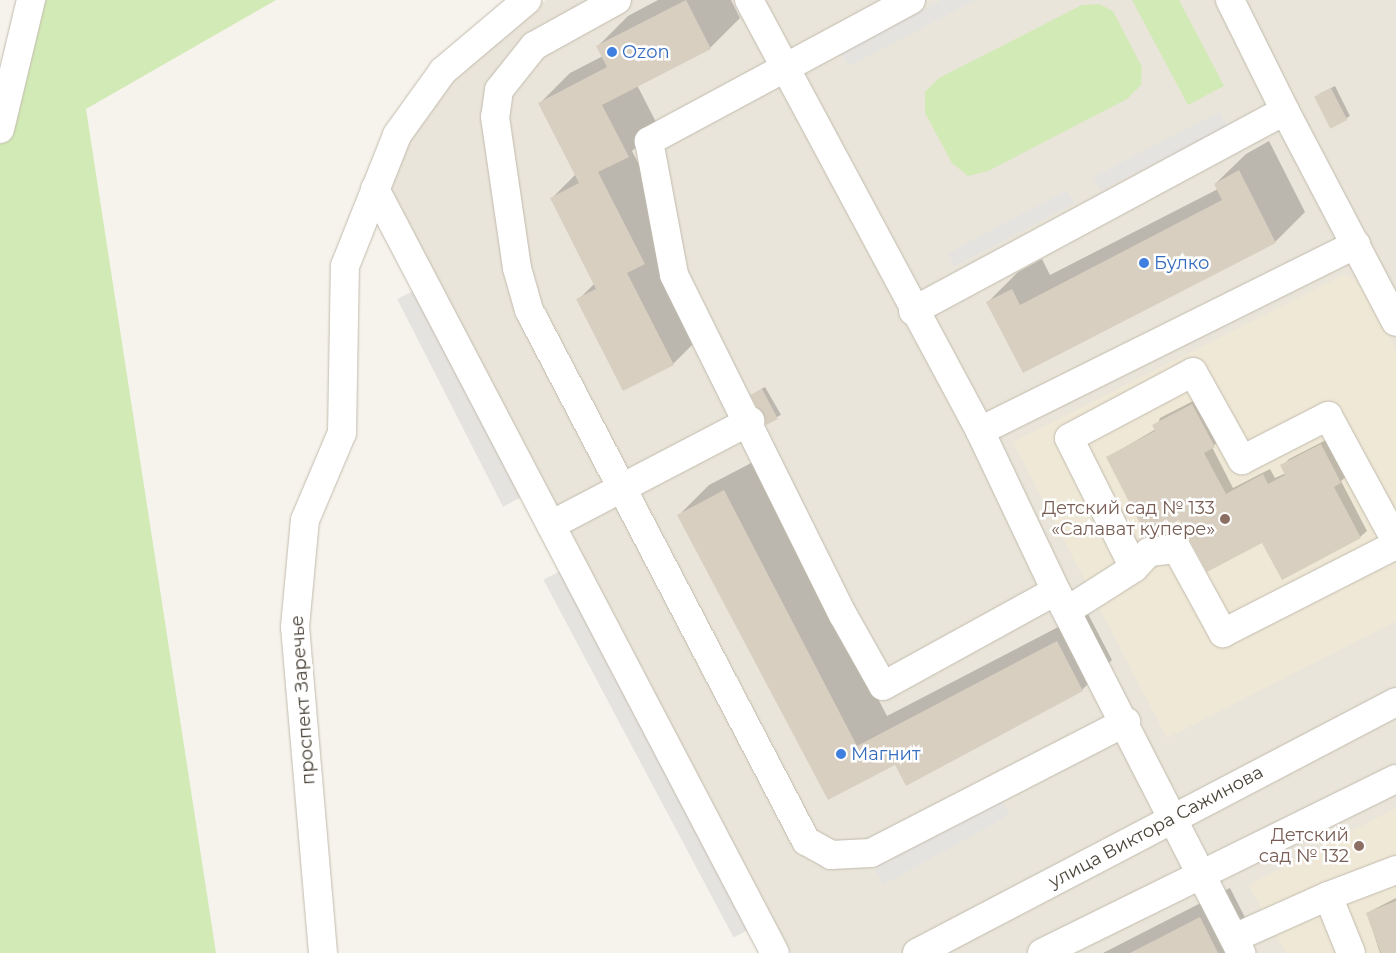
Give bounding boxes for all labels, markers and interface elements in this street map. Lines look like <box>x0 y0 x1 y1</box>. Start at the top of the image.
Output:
place label: Ozon <box>622 41 670 63</box>
marker: Ozon <box>606 46 618 58</box>
place label: Булко <box>1154 252 1209 274</box>
marker: Булко <box>1138 257 1150 269</box>
place label: Детский сад № 133 «Салават купере» <box>1042 498 1215 540</box>
marker: Детский сад № 133 «Салават купере» <box>1219 513 1231 525</box>
street label: проспект Заречье <box>286 614 320 786</box>
place label: Магнит <box>851 743 920 765</box>
marker: Магнит <box>835 748 847 760</box>
street label: улица Виктора Сажинова <box>1045 761 1267 893</box>
place label: Детский сад № 132 <box>1259 825 1349 868</box>
marker: Детский сад № 132 <box>1353 840 1365 852</box>

